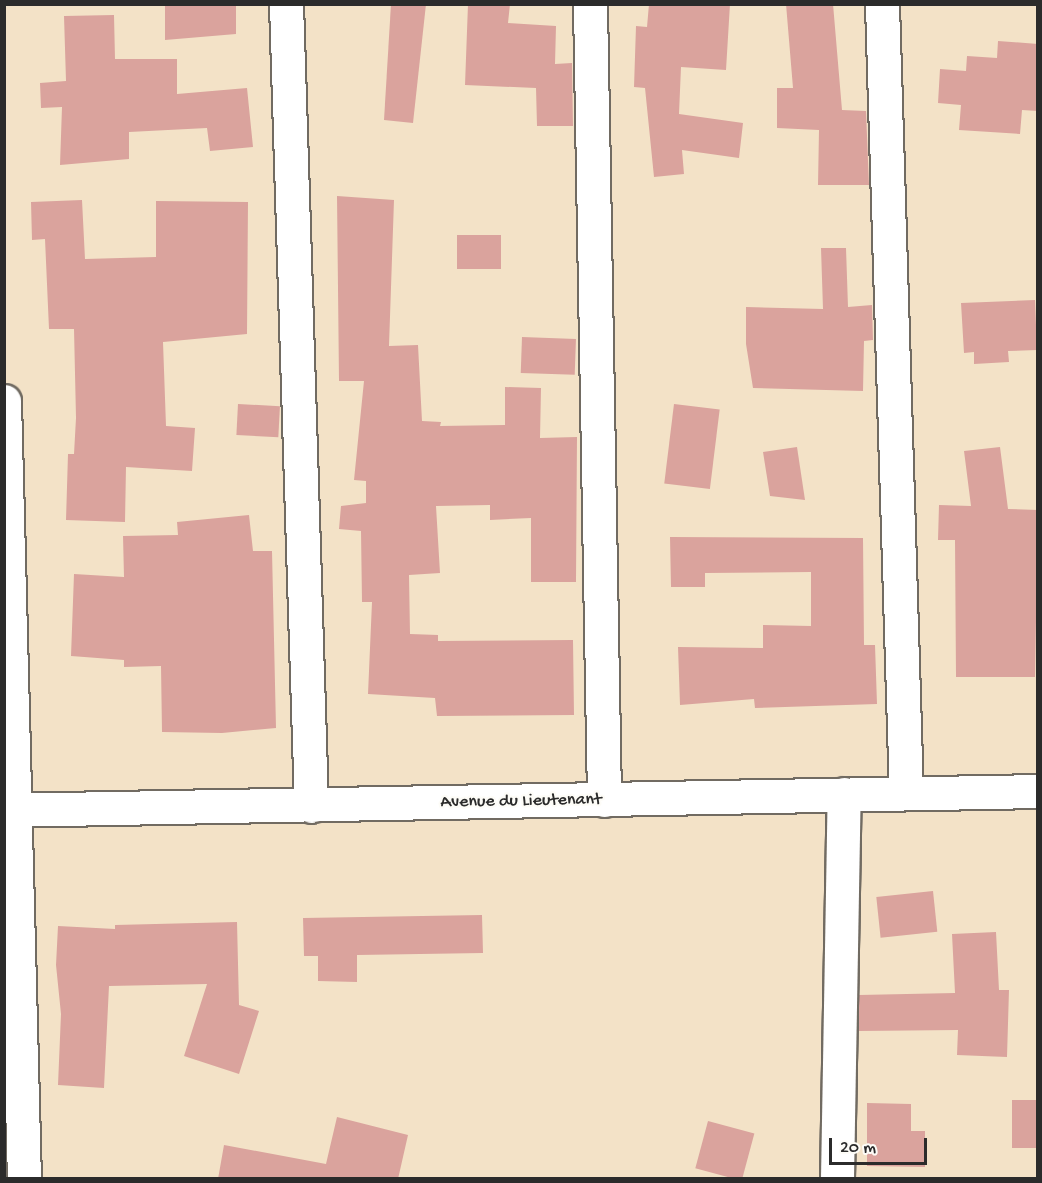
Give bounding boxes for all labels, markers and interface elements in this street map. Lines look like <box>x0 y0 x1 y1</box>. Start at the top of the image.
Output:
street label: Avenue du Lieutenant <box>440 790 602 814</box>
scale bar <box>832 1126 930 1164</box>
text: 20 m <box>840 1138 876 1159</box>

